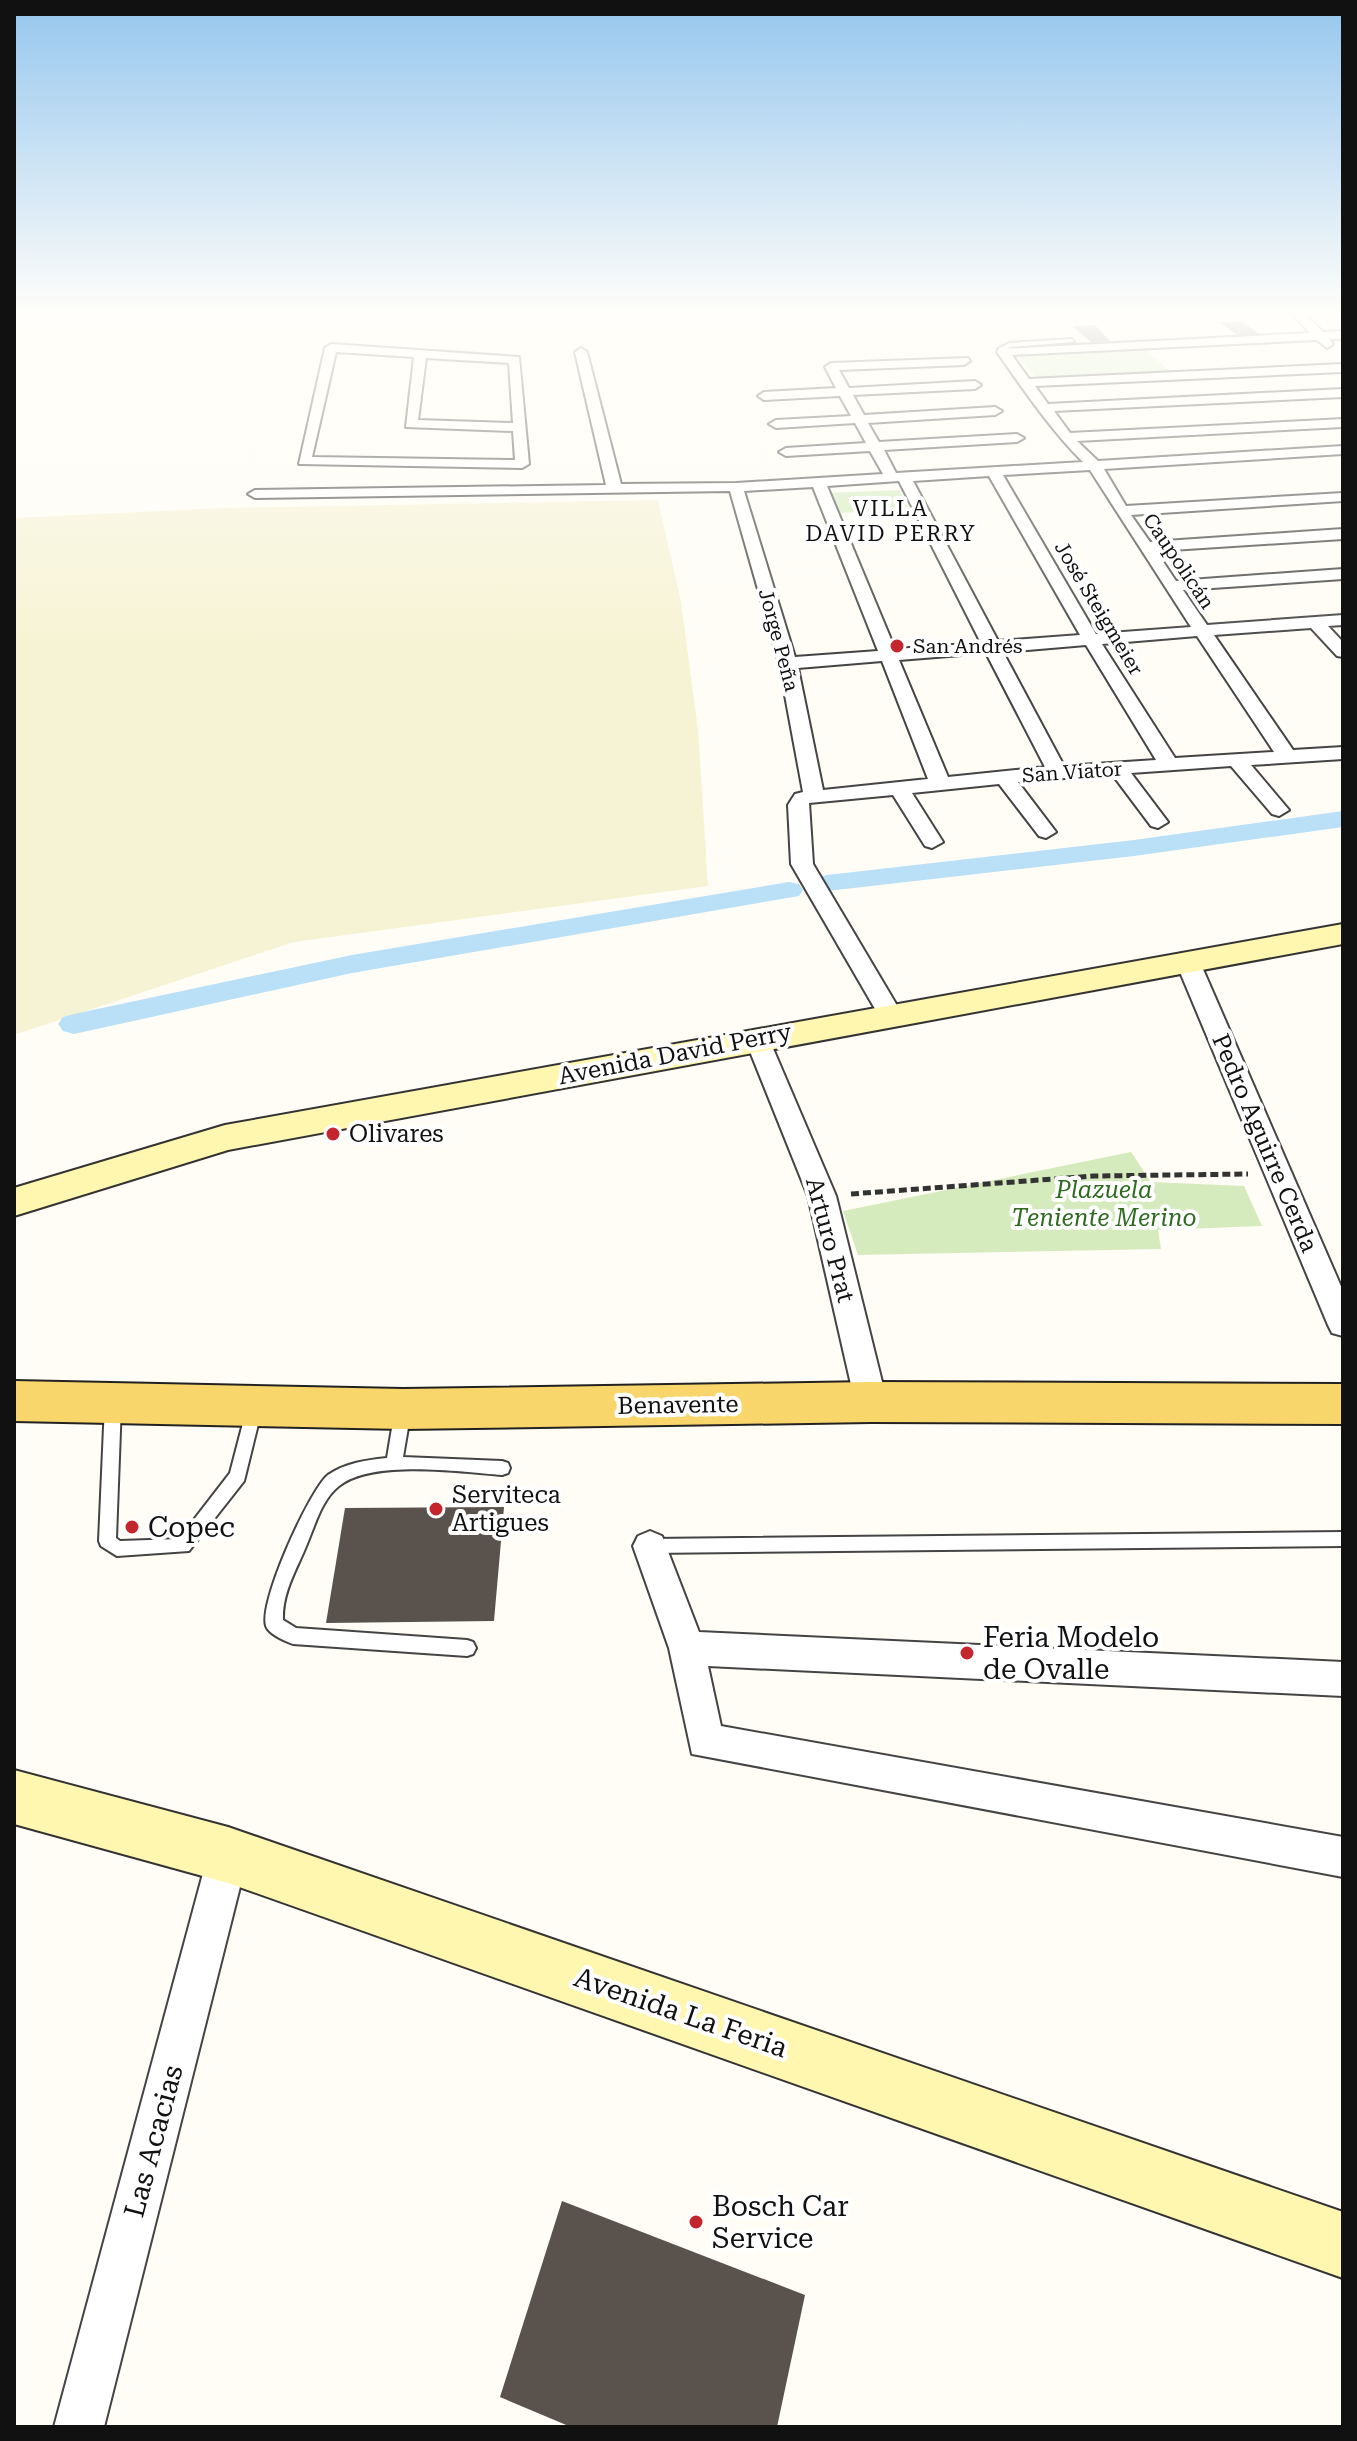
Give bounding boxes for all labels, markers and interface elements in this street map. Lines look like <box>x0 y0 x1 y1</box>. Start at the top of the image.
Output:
district label: VILLA DAVID PERRY <box>805 496 977 546</box>
street label: Caupolicán <box>1138 509 1220 614</box>
street label: José Steigmeier <box>1050 537 1148 679</box>
street label: Jorge Peña <box>754 586 804 694</box>
place label: San Andrés <box>913 634 1023 658</box>
marker: San Andrés <box>888 637 906 655</box>
street label: San Viator <box>1021 757 1123 787</box>
street label: Avenida David Perry <box>556 1018 795 1090</box>
street label: Pedro Aguirre Cerda <box>1206 1030 1324 1256</box>
place label: Olivares <box>349 1120 444 1148</box>
marker: Olivares <box>324 1125 342 1143</box>
street label: Arturo Prat <box>800 1174 860 1306</box>
park label: Plazuela Teniente Merino <box>1012 1176 1197 1232</box>
street label: Benavente <box>617 1390 739 1420</box>
place label: Serviteca Artigues <box>452 1481 561 1537</box>
marker: Serviteca Artigues <box>427 1500 445 1518</box>
place label: Copec <box>148 1511 235 1544</box>
marker: Copec <box>123 1518 141 1536</box>
place label: Feria Modelo de Ovalle <box>983 1621 1159 1686</box>
marker: Feria Modelo de Ovalle <box>958 1644 976 1662</box>
street label: Avenida La Feria <box>570 1961 792 2064</box>
street label: Las Acacias <box>117 2061 190 2221</box>
place label: Bosch Car Service <box>712 2190 849 2255</box>
marker: Bosch Car Service <box>687 2213 705 2231</box>

